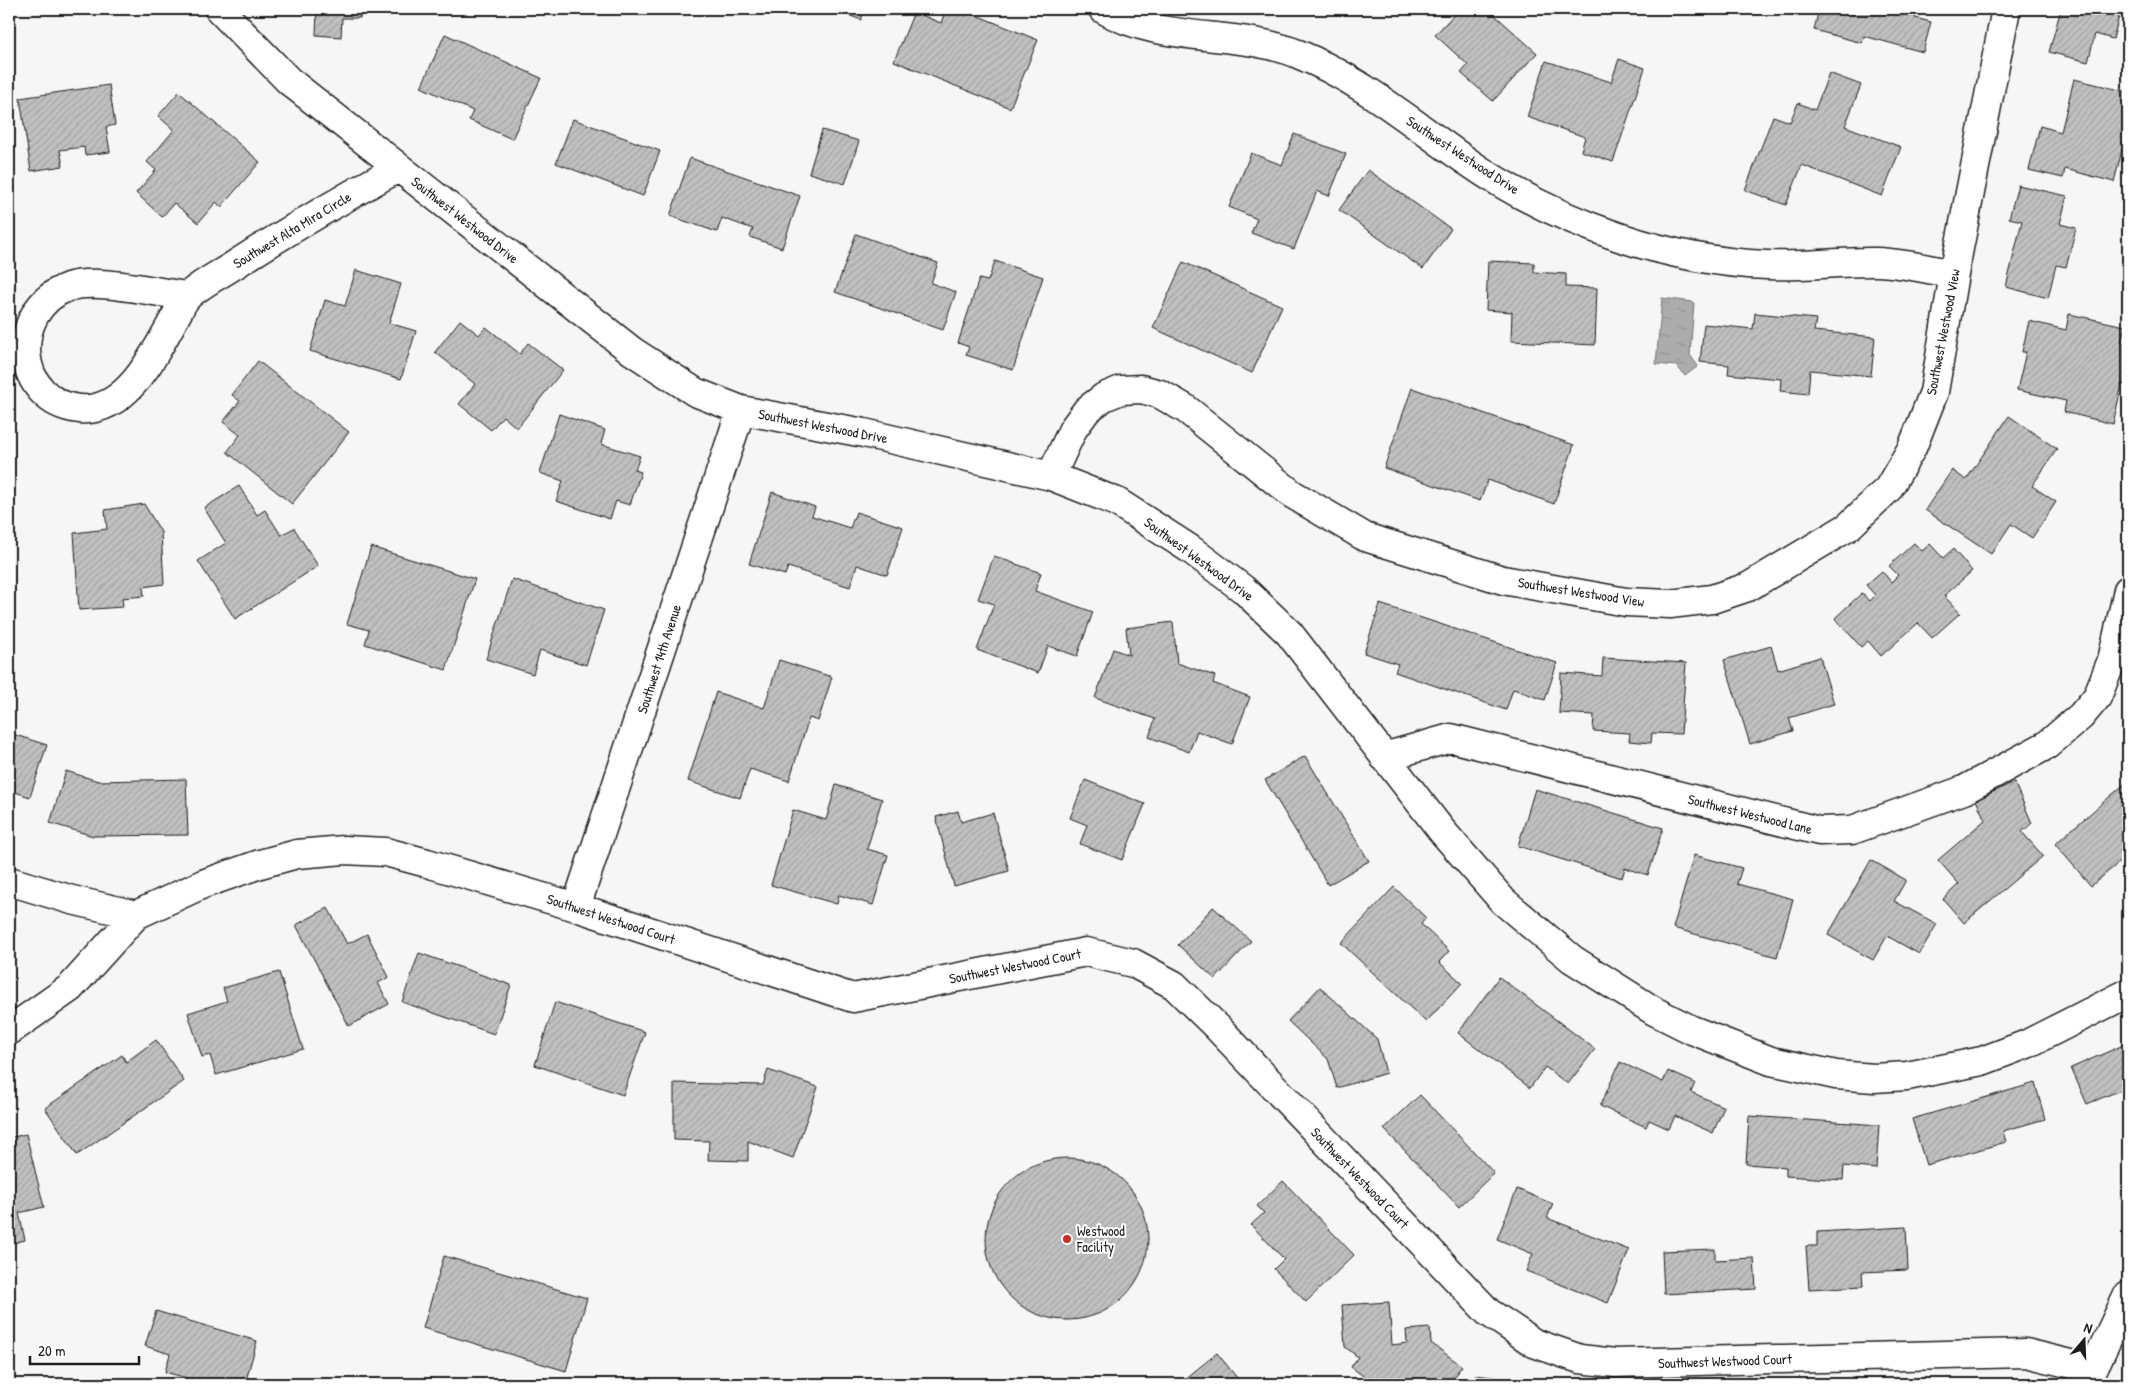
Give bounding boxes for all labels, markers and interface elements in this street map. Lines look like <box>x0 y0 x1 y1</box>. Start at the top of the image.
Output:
street label: Southwest Westwood Drive <box>1403 111 1524 198</box>
street label: Southwest Westwood Drive <box>408 172 523 268</box>
street label: Southwest Alta Mira Circle <box>229 187 355 272</box>
street label: Southwest Westwood View <box>1921 267 1964 396</box>
street label: Southwest Westwood Drive <box>757 404 890 447</box>
street label: Southwest Westwood Drive <box>1141 512 1258 605</box>
street label: Southwest Westwood View <box>1517 572 1646 611</box>
street label: Southwest 14th Avenue <box>632 601 685 716</box>
street label: Southwest Westwood Lane <box>1686 789 1815 838</box>
street label: Southwest Westwood Court <box>545 889 678 948</box>
street label: Southwest Westwood Court <box>947 943 1083 988</box>
street label: Southwest Westwood Court <box>1307 1123 1414 1233</box>
place label: Westwood Facility <box>1076 1221 1125 1257</box>
marker: Westwood Facility <box>1061 1233 1073 1245</box>
north arrow <box>2060 1316 2110 1366</box>
text: N <box>2082 1317 2096 1338</box>
scale bar <box>30 1333 139 1365</box>
text: 20 m <box>38 1340 65 1361</box>
street label: Southwest Westwood Court <box>1658 1349 1792 1372</box>

